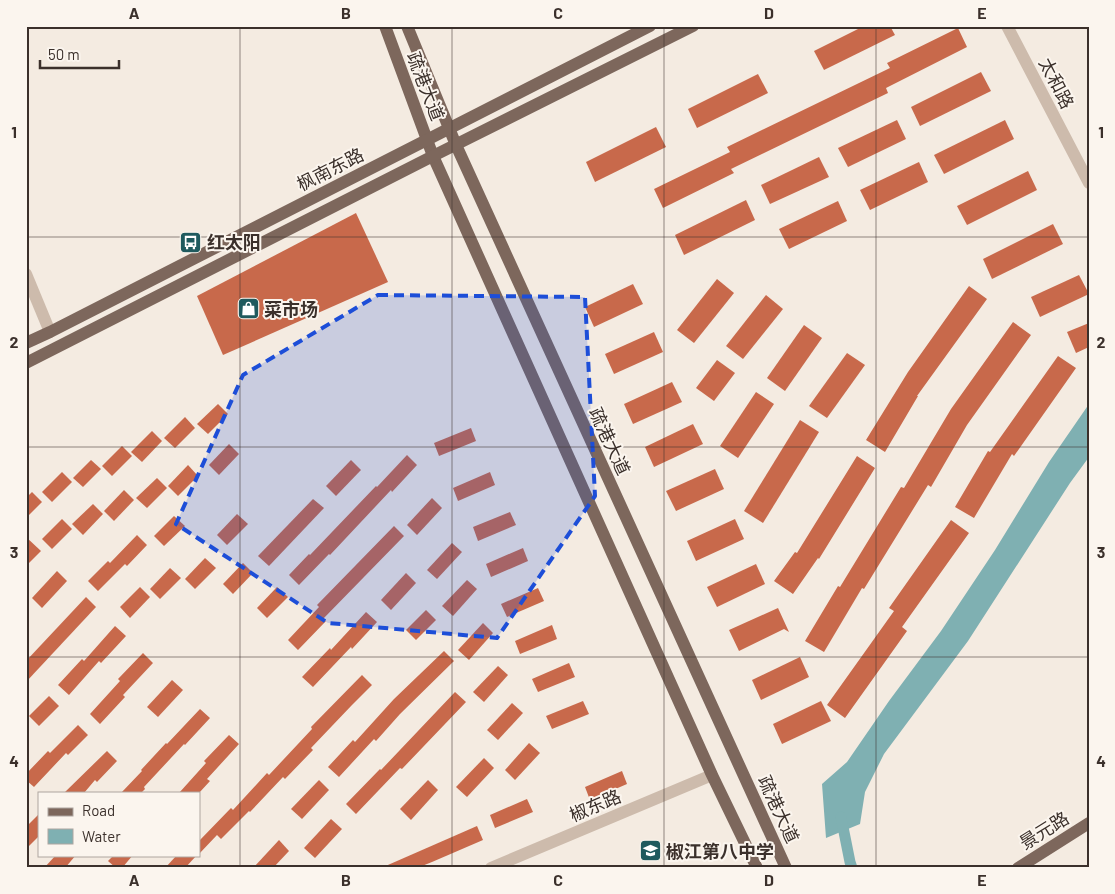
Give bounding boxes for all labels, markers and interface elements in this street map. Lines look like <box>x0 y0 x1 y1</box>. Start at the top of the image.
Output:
text: A <box>129 3 140 22</box>
text: B <box>341 3 351 22</box>
text: C <box>553 3 563 22</box>
text: D <box>764 3 774 22</box>
text: E <box>977 3 987 22</box>
scale bar <box>40 38 119 70</box>
text: 50 m <box>48 45 80 63</box>
street label: 疏港大道 <box>403 48 449 124</box>
street label: 太和路 <box>1035 54 1079 112</box>
text: 1 <box>11 122 17 141</box>
text: 1 <box>1098 122 1104 141</box>
street label: 枫南东路 <box>293 143 367 195</box>
bus stop icon: 红太阳 <box>179 230 203 254</box>
place label: 红太阳 <box>207 231 261 253</box>
shop icon: 菜市场 <box>236 297 260 321</box>
place label: 菜市场 <box>264 298 318 320</box>
text: 2 <box>10 332 19 351</box>
text: 2 <box>1097 332 1106 351</box>
street label: 疏港大道 <box>585 404 635 478</box>
text: 3 <box>10 542 18 561</box>
text: 3 <box>1097 542 1105 561</box>
text: 4 <box>9 751 19 770</box>
text: 4 <box>1096 751 1106 770</box>
street label: 疏港大道 <box>754 772 804 846</box>
street label: 椒东路 <box>566 784 624 826</box>
legend <box>38 792 200 856</box>
text: Road <box>82 801 115 819</box>
street label: 景元路 <box>1015 806 1073 854</box>
text: Water <box>82 827 121 845</box>
school or university icon: 椒江第八中学 <box>638 839 662 863</box>
place label: 椒江第八中学 <box>666 840 774 862</box>
text: A <box>129 870 140 889</box>
text: B <box>341 870 351 889</box>
text: C <box>553 870 563 889</box>
text: D <box>764 870 774 889</box>
text: E <box>977 870 987 889</box>

